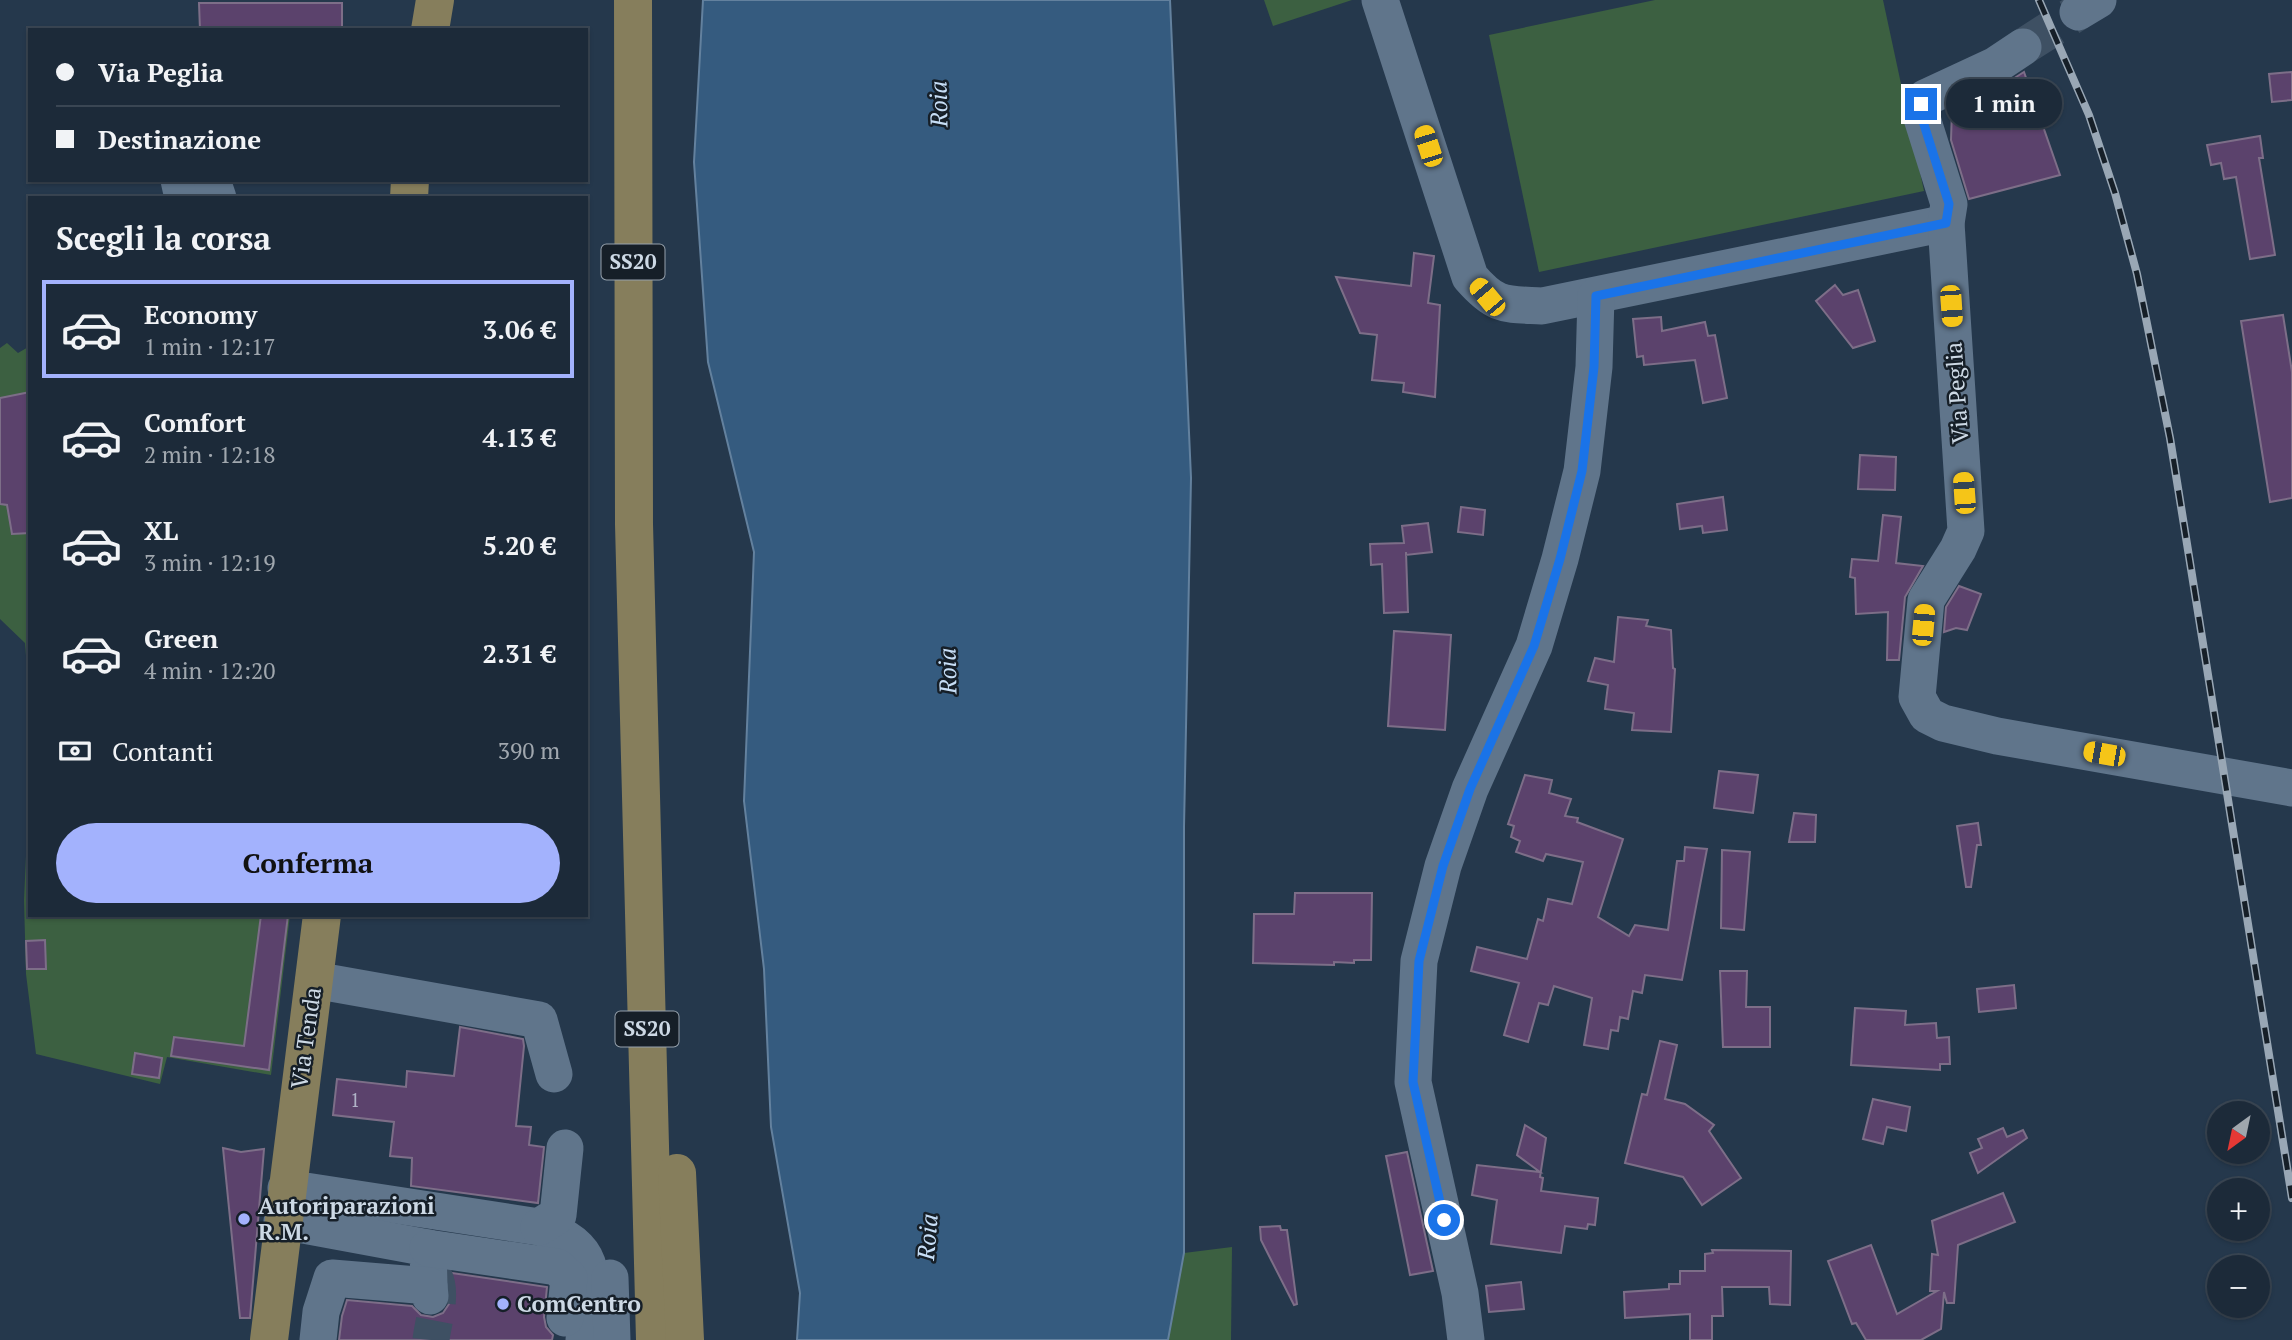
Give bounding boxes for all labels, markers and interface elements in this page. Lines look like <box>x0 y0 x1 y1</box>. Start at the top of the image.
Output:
text: Via Peglia <box>98 55 223 89</box>
callout: 1 min <box>1946 80 2061 128</box>
water label: Roia <box>922 81 954 129</box>
route end <box>1905 88 1937 120</box>
text: 1 min <box>1973 88 2035 119</box>
text: Destinazione <box>98 122 261 156</box>
car <box>1412 123 1445 169</box>
text: Scegli la corsa <box>56 217 271 259</box>
road number: SS20 <box>602 244 664 280</box>
car <box>1466 274 1509 320</box>
car <box>1940 284 1963 328</box>
text: Economy <box>144 297 257 331</box>
icon: car <box>60 298 123 361</box>
text: 3.06 € <box>483 312 556 346</box>
text: 1 min · 12:17 <box>144 331 276 362</box>
street label: Via Peglia <box>1937 341 1976 445</box>
text: Comfort <box>144 405 246 439</box>
icon: car <box>60 406 123 469</box>
text: 4.13 € <box>483 420 556 454</box>
text: 2 min · 12:18 <box>144 439 276 470</box>
car <box>1953 471 1976 515</box>
text: XL <box>144 513 178 547</box>
icon: car <box>60 514 123 577</box>
text: 5.20 € <box>483 528 556 562</box>
text: 3 min · 12:19 <box>144 547 276 578</box>
car <box>1911 603 1936 647</box>
text: Green <box>144 621 218 655</box>
icon: car <box>60 622 123 685</box>
text: 2.31 € <box>483 636 556 670</box>
water label: Roia <box>931 648 963 696</box>
text: 4 min · 12:20 <box>144 655 276 686</box>
icon: cash <box>56 732 94 770</box>
text: Contanti <box>112 734 214 768</box>
text: 390 m <box>498 735 560 766</box>
car <box>2082 740 2127 768</box>
button: Conferma <box>56 823 560 903</box>
street label: Via Tenda <box>283 985 328 1091</box>
road number: SS20 <box>616 1012 678 1046</box>
house number: 1 <box>350 1087 360 1112</box>
north arrow <box>2207 1101 2270 1164</box>
map controls <box>2207 1101 2270 1318</box>
button: + <box>2207 1178 2270 1241</box>
place label: Autoriparazioni R.M. <box>258 1190 435 1247</box>
route start <box>1428 1204 1460 1236</box>
marker: Autoriparazioni R.M. <box>236 1211 252 1227</box>
water label: Roia <box>909 1212 945 1262</box>
button: − <box>2207 1255 2270 1318</box>
place label: ComCentro <box>517 1288 641 1319</box>
marker: ComCentro <box>495 1296 511 1312</box>

